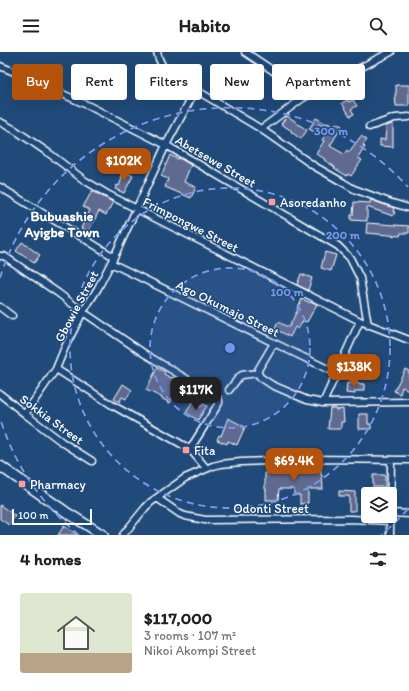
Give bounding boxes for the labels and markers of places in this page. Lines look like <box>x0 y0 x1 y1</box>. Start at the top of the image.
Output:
pin: $102K <box>96 148 152 182</box>
place label: Asoredanho <box>280 195 347 210</box>
marker: Asoredanho <box>267 197 277 207</box>
centre of rings <box>223 341 237 355</box>
pin: $138K <box>326 354 382 388</box>
pin: $117K <box>168 377 224 411</box>
place label: Fita <box>194 443 216 458</box>
marker: Fita <box>181 445 191 455</box>
pin: $69.4K <box>261 448 327 482</box>
place label: Pharmacy <box>30 477 86 492</box>
marker: Pharmacy <box>17 479 27 489</box>

